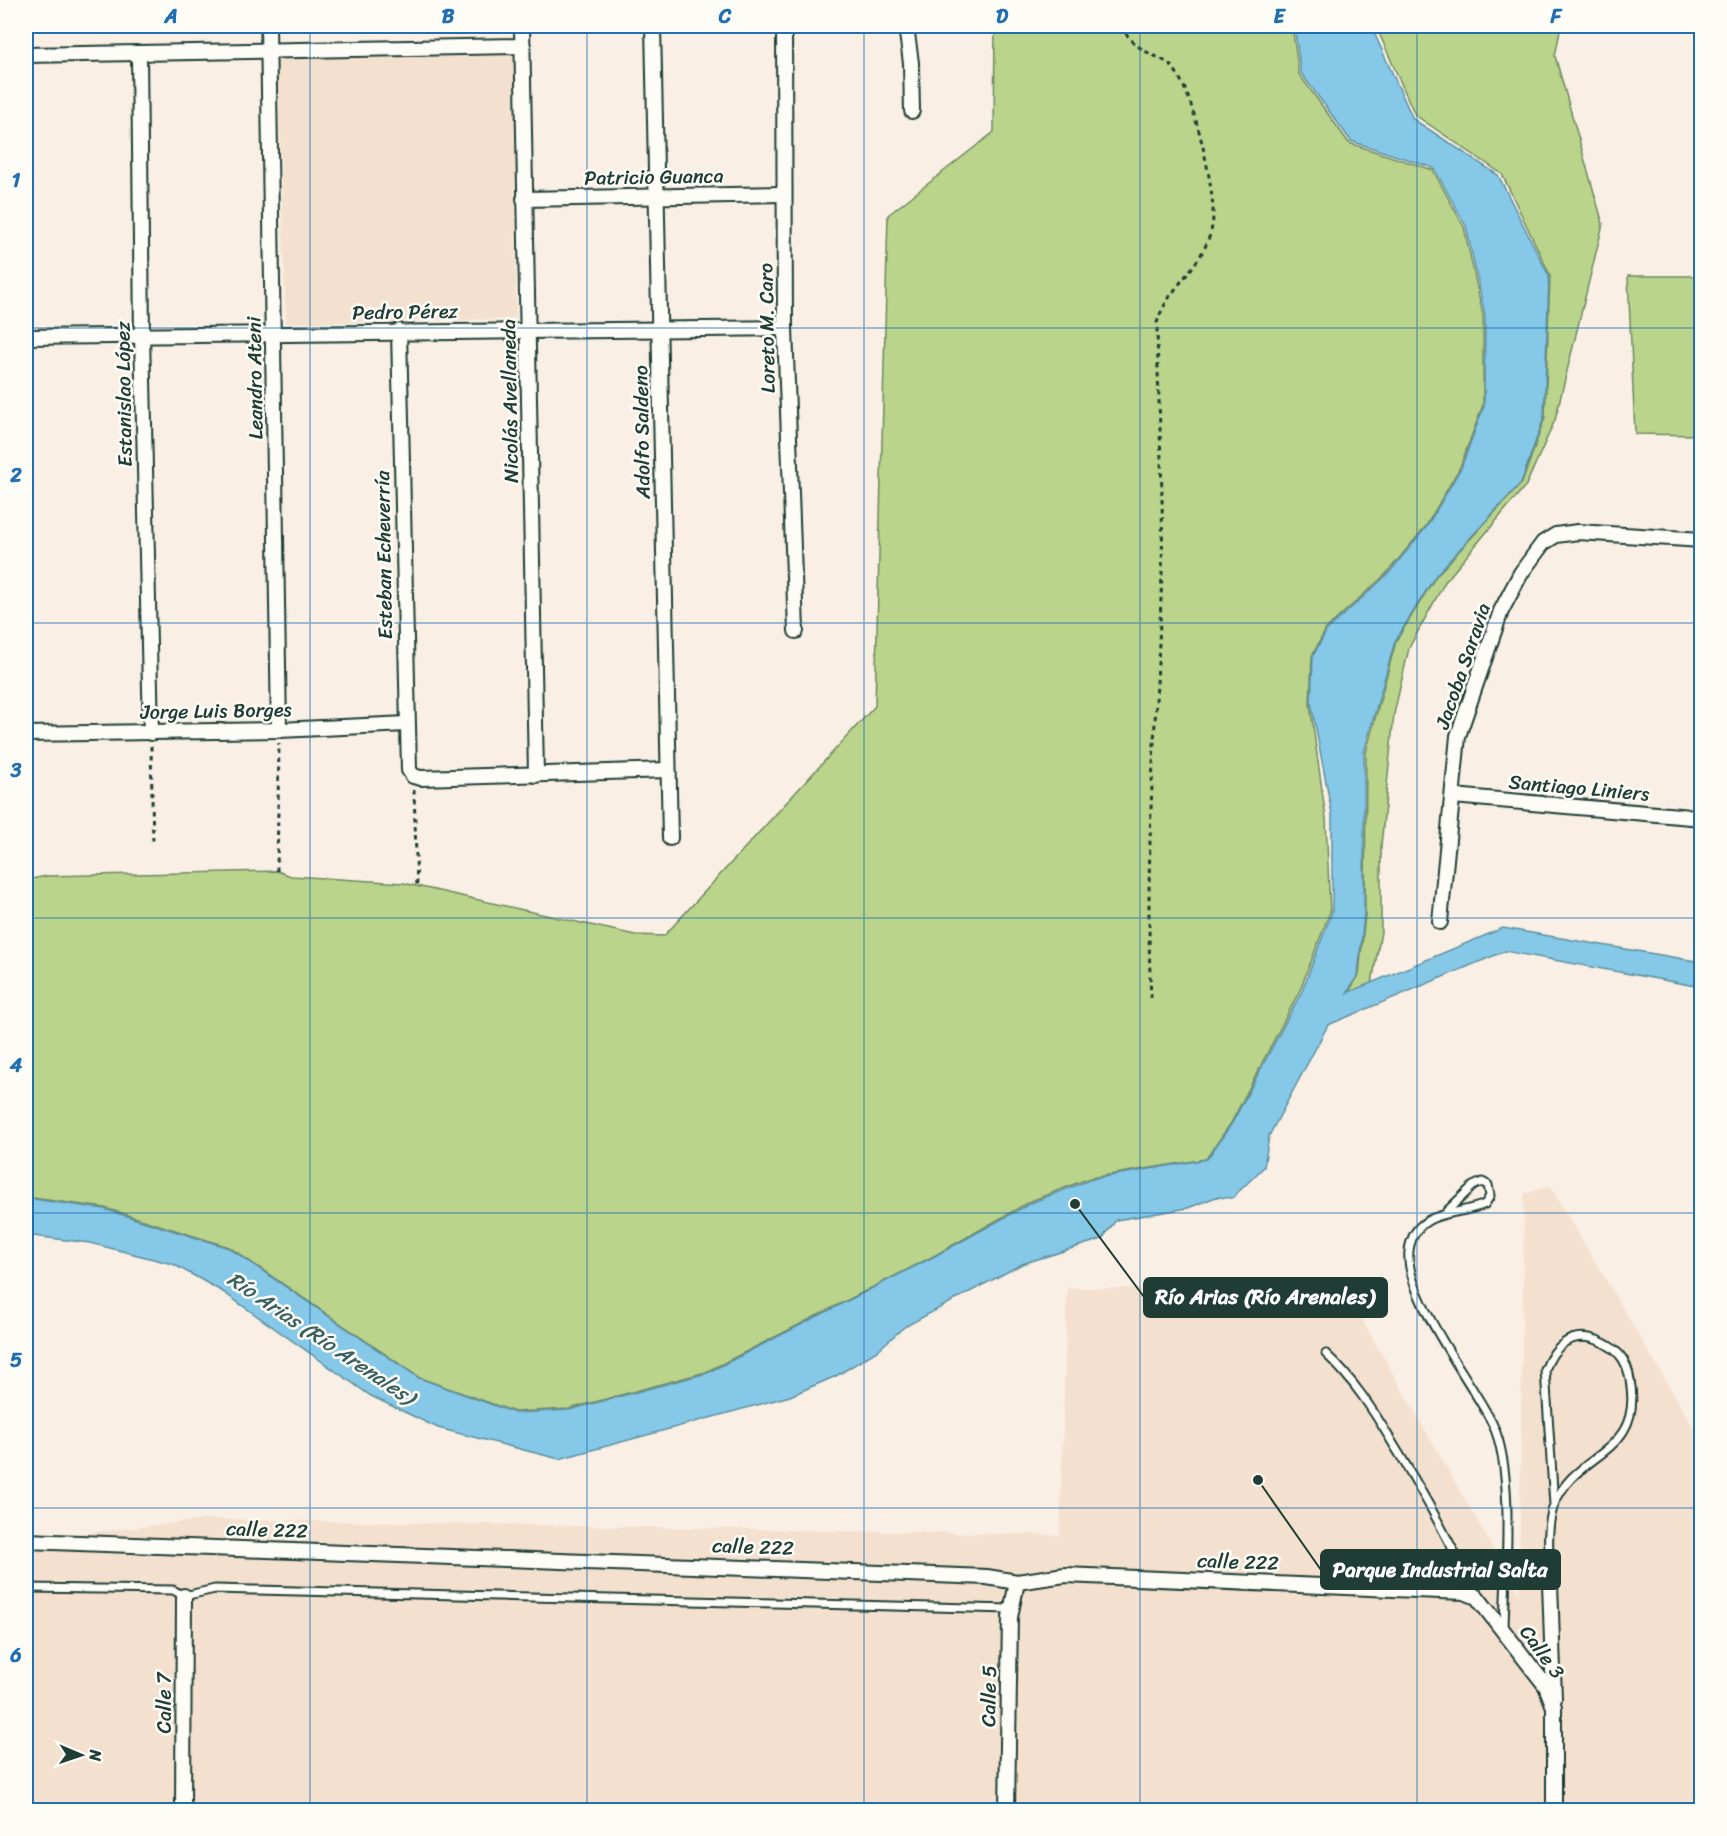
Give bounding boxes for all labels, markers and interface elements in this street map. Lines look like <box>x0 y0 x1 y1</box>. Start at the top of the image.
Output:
text: A <box>163 0 178 34</box>
text: B <box>442 0 455 34</box>
text: C <box>718 0 732 34</box>
text: D <box>996 0 1009 34</box>
text: E <box>1273 0 1286 34</box>
text: F <box>1550 0 1563 34</box>
street label: Patricio Guanca <box>584 158 724 196</box>
text: 1 <box>12 163 21 198</box>
street label: Loreto M. Caro <box>748 263 786 393</box>
street label: Pedro Pérez <box>352 294 459 330</box>
street label: Leandro Ateni <box>236 315 274 440</box>
street label: Nicolás Avellaneda <box>491 319 529 483</box>
street label: Estanislao López <box>105 320 143 467</box>
street label: Adolfo Saldeno <box>623 365 661 500</box>
text: 2 <box>9 458 22 493</box>
street label: Esteban Echeverría <box>365 469 403 640</box>
street label: Jacoba Saravia <box>1425 598 1501 735</box>
street label: Jorge Luis Borges <box>139 692 293 730</box>
text: 3 <box>10 753 22 788</box>
street label: Santiago Liniers <box>1507 764 1651 812</box>
text: 4 <box>9 1048 23 1083</box>
water label: Río Arias (Río Arenales) <box>219 1261 426 1417</box>
callout: Río Arias (Río Arenales) <box>1144 1278 1387 1317</box>
text: Río Arias (Río Arenales) <box>1154 1278 1376 1316</box>
text: 5 <box>10 1343 22 1378</box>
street label: calle 222 <box>226 1511 309 1549</box>
street label: calle 222 <box>712 1528 795 1566</box>
street label: calle 222 <box>1197 1543 1280 1581</box>
callout: Parque Industrial Salta <box>1321 1550 1560 1589</box>
text: Parque Industrial Salta <box>1333 1551 1549 1589</box>
street label: Calle 3 <box>1510 1617 1574 1687</box>
text: 6 <box>9 1638 22 1673</box>
street label: Calle 5 <box>971 1665 1007 1727</box>
street label: Calle 7 <box>147 1671 182 1733</box>
north arrow <box>51 1725 111 1785</box>
text: N <box>81 1748 110 1762</box>

